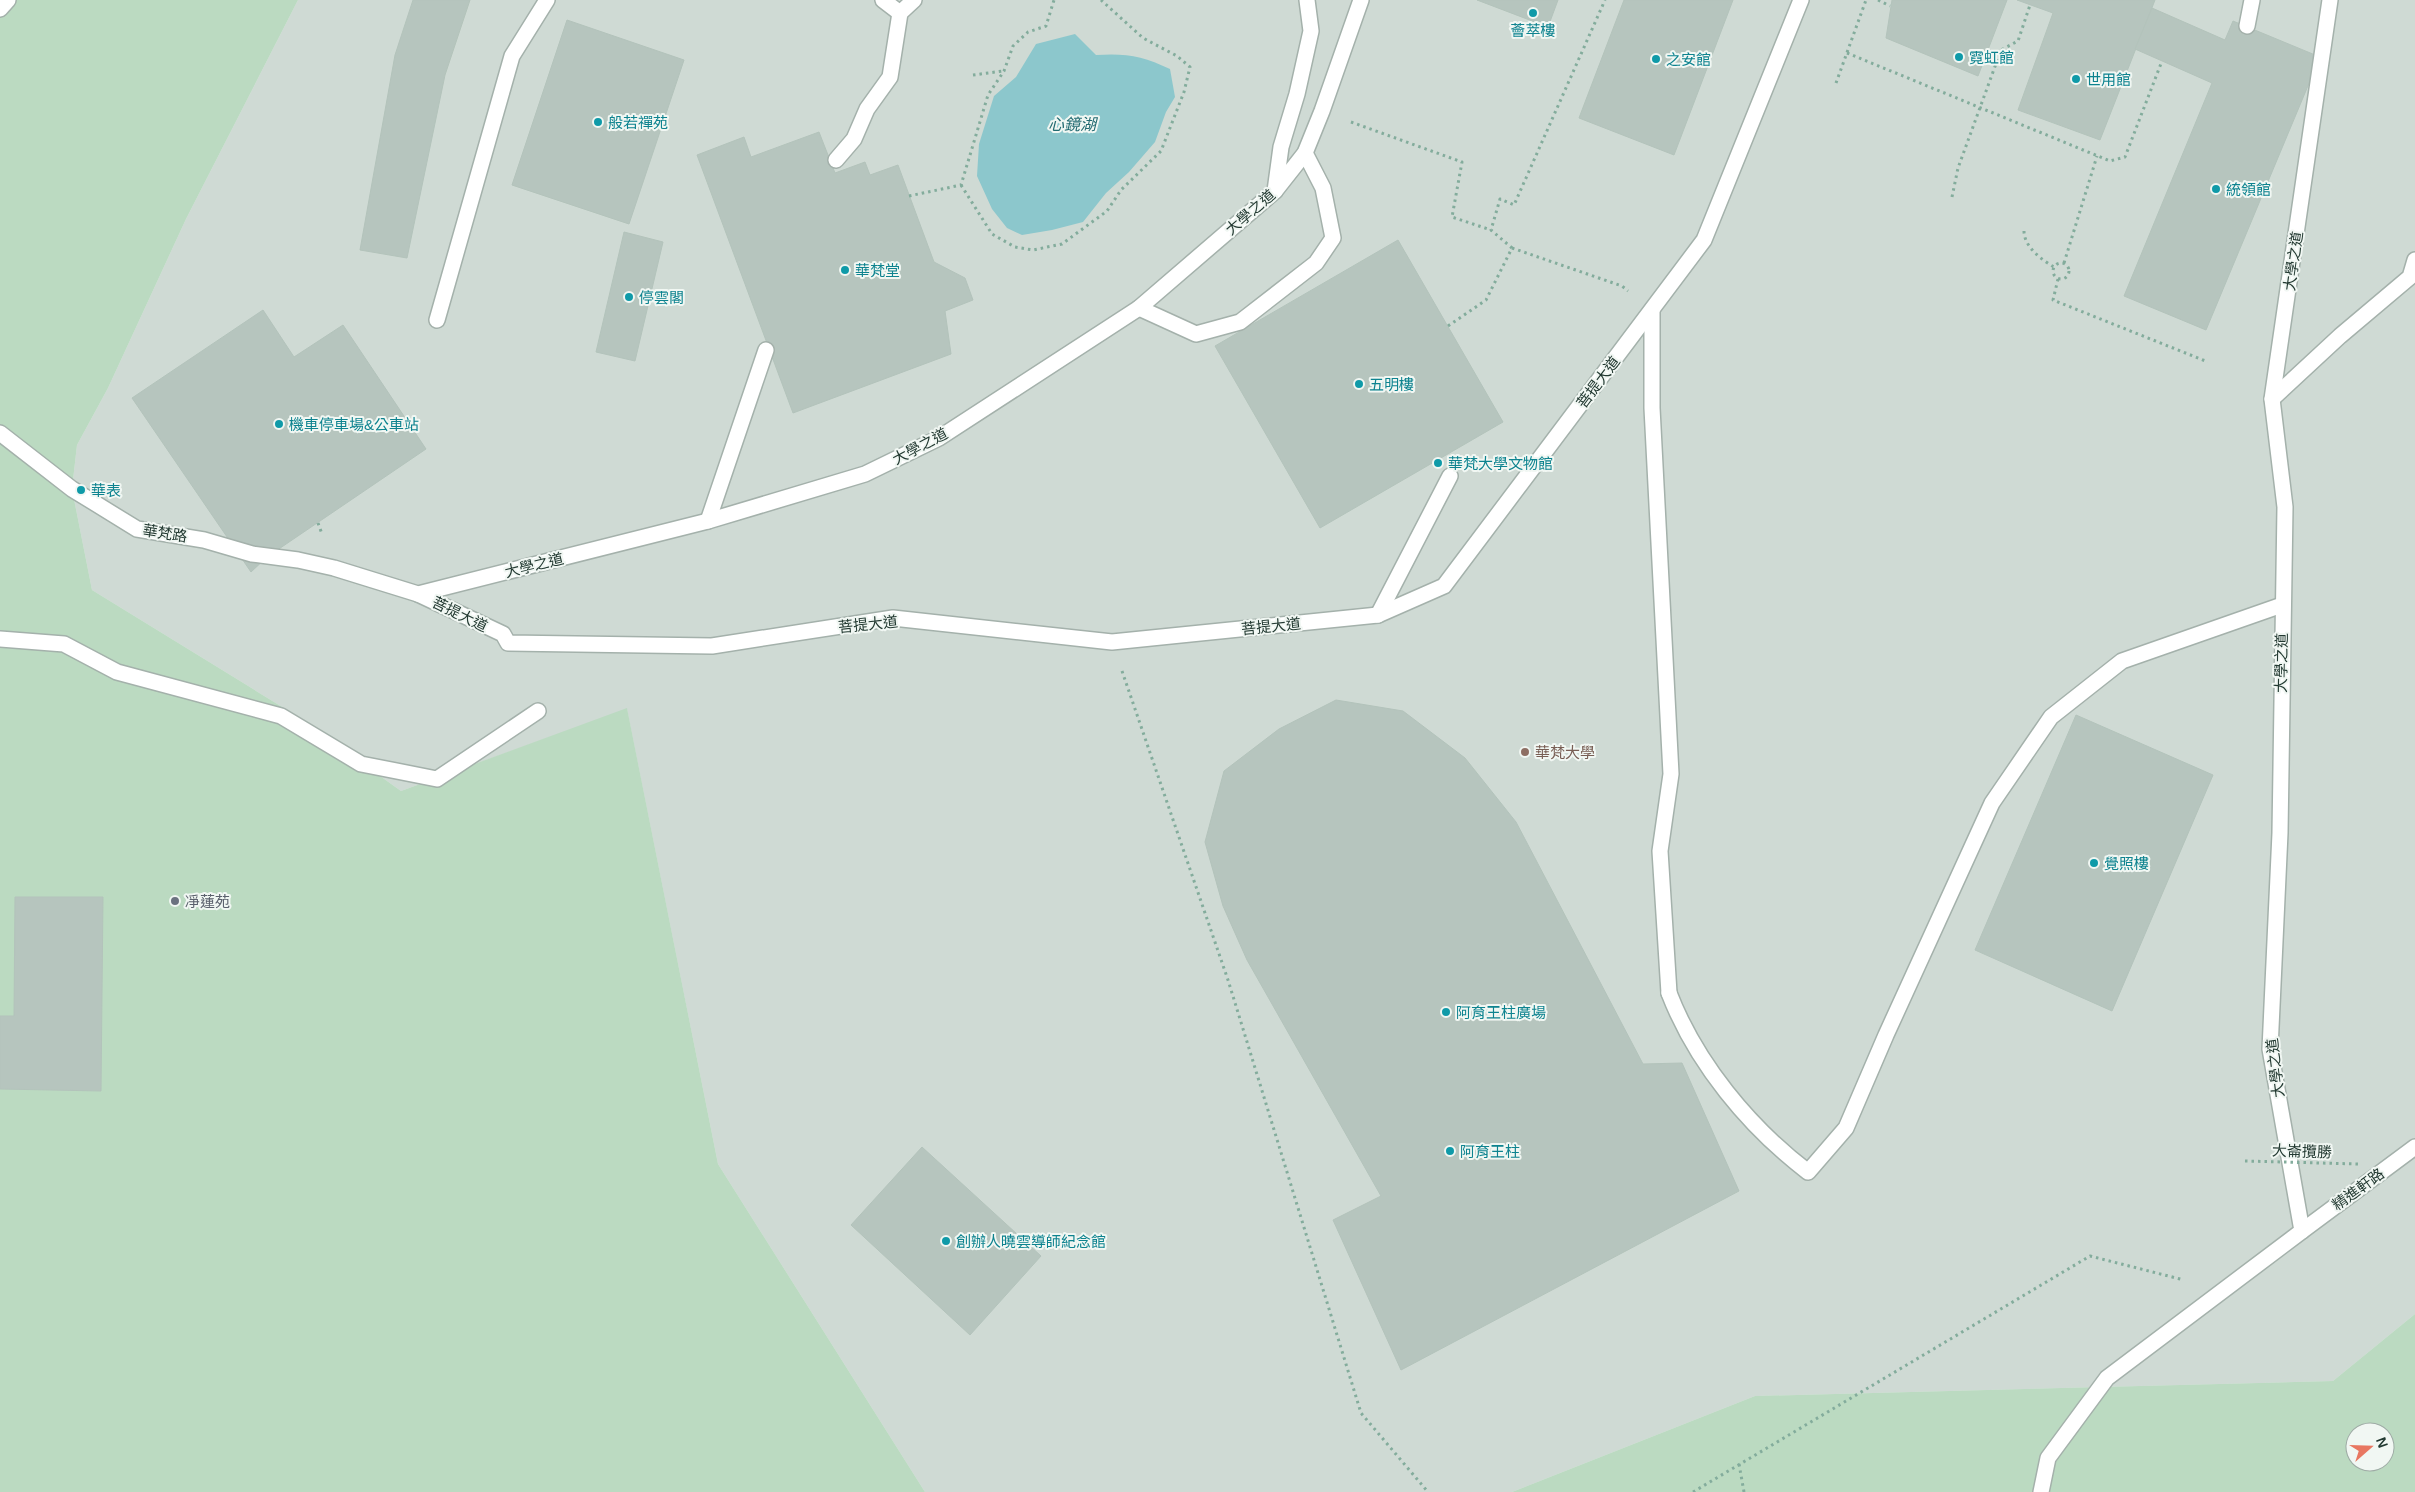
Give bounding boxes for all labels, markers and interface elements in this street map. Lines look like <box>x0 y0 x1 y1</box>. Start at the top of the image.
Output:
marker: 薈萃樓 <box>1527 7 1539 19</box>
place label: 薈萃樓 <box>1510 22 1556 39</box>
place label: 霓虹館 <box>1969 49 2014 66</box>
place label: 之安館 <box>1666 51 1711 68</box>
marker: 霓虹館 <box>1953 51 1965 63</box>
marker: 之安館 <box>1650 53 1662 65</box>
place label: 世用館 <box>2086 71 2131 88</box>
marker: 世用館 <box>2070 73 2082 85</box>
place label: 般若禪苑 <box>608 114 668 131</box>
marker: 般若禪苑 <box>592 116 604 128</box>
water label: 心鏡湖 <box>1048 116 1099 133</box>
place label: 統領館 <box>2226 181 2271 198</box>
marker: 統領館 <box>2210 183 2222 195</box>
street label: 大學之道 <box>1222 186 1278 238</box>
street label: 大學之道 <box>2280 230 2306 292</box>
place label: 華梵堂 <box>855 262 900 279</box>
marker: 華梵堂 <box>839 264 851 276</box>
place label: 停雲閣 <box>639 289 684 306</box>
marker: 停雲閣 <box>623 291 635 303</box>
street label: 菩提大道 <box>1573 353 1623 411</box>
place label: 五明樓 <box>1369 376 1414 393</box>
marker: 五明樓 <box>1353 378 1365 390</box>
place label: 機車停車場&公車站 <box>289 416 419 433</box>
marker: 機車停車場&公車站 <box>273 418 285 430</box>
street label: 大學之道 <box>890 424 950 468</box>
place label: 華梵大學文物館 <box>1448 455 1553 472</box>
marker: 華梵大學文物館 <box>1432 457 1444 469</box>
place label: 華表 <box>91 482 121 499</box>
marker: 華表 <box>75 484 87 496</box>
street label: 華梵路 <box>141 521 189 545</box>
street label: 大學之道 <box>503 549 565 581</box>
street label: 菩提大道 <box>429 593 491 635</box>
street label: 菩提大道 <box>837 612 899 636</box>
street label: 菩提大道 <box>1240 614 1302 638</box>
street label: 大學之道 <box>2272 633 2290 693</box>
place label: 華梵大學 <box>1535 744 1595 761</box>
marker: 華梵大學 <box>1519 746 1531 758</box>
place label: 覺照樓 <box>2104 855 2149 872</box>
marker: 覺照樓 <box>2088 857 2100 869</box>
place label: 凈蓮苑 <box>185 893 230 910</box>
marker: 凈蓮苑 <box>169 895 181 907</box>
place label: 阿育王柱廣場 <box>1456 1004 1546 1021</box>
marker: 阿育王柱廣場 <box>1440 1006 1452 1018</box>
street label: 大學之道 <box>2263 1037 2287 1099</box>
street label: 大崙攬勝 <box>2272 1141 2332 1161</box>
place label: 阿育王柱 <box>1460 1143 1520 1160</box>
marker: 阿育王柱 <box>1444 1145 1456 1157</box>
street label: 精進軒路 <box>2329 1164 2387 1214</box>
place label: 創辦人曉雲導師紀念館 <box>956 1233 1106 1250</box>
marker: 創辦人曉雲導師紀念館 <box>940 1235 952 1247</box>
north arrow <box>2345 1422 2395 1472</box>
text: N <box>2373 1435 2391 1450</box>

